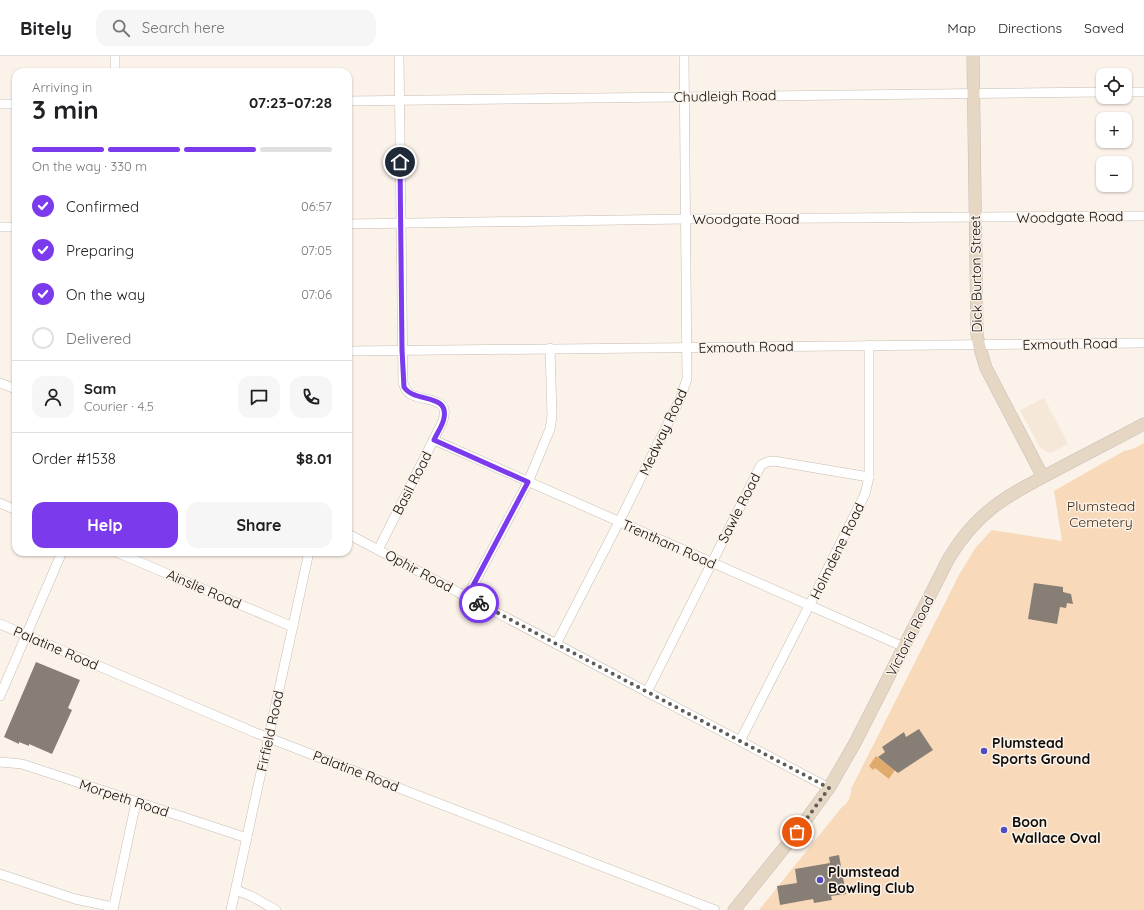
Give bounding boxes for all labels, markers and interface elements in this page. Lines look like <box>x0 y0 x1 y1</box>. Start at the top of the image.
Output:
search box <box>96 10 376 46</box>
text: Bitely <box>20 16 72 40</box>
icon: search <box>110 17 132 39</box>
text: Search here <box>142 18 225 37</box>
text: Map <box>947 19 976 37</box>
text: Directions <box>998 19 1062 37</box>
text: Saved <box>1084 19 1124 37</box>
map controls <box>1096 68 1132 192</box>
button: locate <box>1096 68 1132 104</box>
text: Arriving in <box>32 79 92 95</box>
street label: Chudleigh Road <box>673 86 777 106</box>
text: 3 min <box>32 93 99 126</box>
text: 07:23–07:28 <box>249 93 332 112</box>
button: + <box>1096 112 1132 148</box>
pin <box>383 145 417 179</box>
icon: home <box>389 151 411 173</box>
button: − <box>1096 156 1132 192</box>
text: On the way · 330 m <box>32 158 147 174</box>
icon: check <box>32 195 54 217</box>
text: Confirmed <box>66 197 139 216</box>
text: 06:57 <box>301 198 332 214</box>
street label: Woodgate Road <box>1016 207 1124 227</box>
street label: Woodgate Road <box>692 210 800 228</box>
street label: Dick Burton Street <box>966 215 986 333</box>
icon: check <box>32 239 54 261</box>
text: Preparing <box>66 241 134 260</box>
text: 07:05 <box>301 242 332 258</box>
icon: check <box>32 283 54 305</box>
text: On the way <box>66 285 145 304</box>
text: 07:06 <box>301 286 332 302</box>
text: Delivered <box>66 329 131 348</box>
street label: Exmouth Road <box>1022 334 1118 354</box>
street label: Exmouth Road <box>698 337 794 357</box>
button: person <box>32 376 74 418</box>
button: chat <box>238 376 280 418</box>
button: phone <box>290 376 332 418</box>
text: Sam <box>84 379 116 398</box>
street label: Medway Road <box>635 386 691 478</box>
text: Courier · 4.5 <box>84 398 154 414</box>
street label: Basil Road <box>388 448 436 518</box>
text: Order #1538 <box>32 449 116 468</box>
text: $8.01 <box>296 449 332 468</box>
street label: Sawle Road <box>714 470 764 546</box>
park label: Plumstead Cemetery <box>1067 497 1135 531</box>
street label: Holmdene Road <box>806 500 868 602</box>
button: Help <box>32 502 178 548</box>
button: Share <box>186 502 332 548</box>
street label: Trentham Road <box>619 515 719 573</box>
street label: Ophir Road <box>382 546 456 596</box>
street label: Ainslie Road <box>164 565 244 613</box>
courier <box>459 583 499 623</box>
icon: bike <box>468 592 490 614</box>
street label: Victoria Road <box>882 593 938 679</box>
street label: Palatine Road <box>11 622 101 674</box>
street label: Firfield Road <box>253 689 287 773</box>
place label: Plumstead Sports Ground <box>992 734 1090 768</box>
street label: Palatine Road <box>310 746 402 796</box>
marker: Plumstead Sports Ground <box>979 746 989 756</box>
street label: Morpeth Road <box>77 775 171 821</box>
place label: Boon Wallace Oval <box>1012 813 1101 847</box>
pin <box>780 815 814 849</box>
icon: bag <box>786 821 808 843</box>
marker: Boon Wallace Oval <box>999 825 1009 835</box>
place label: Plumstead Bowling Club <box>828 863 915 897</box>
marker: Plumstead Bowling Club <box>815 875 825 885</box>

